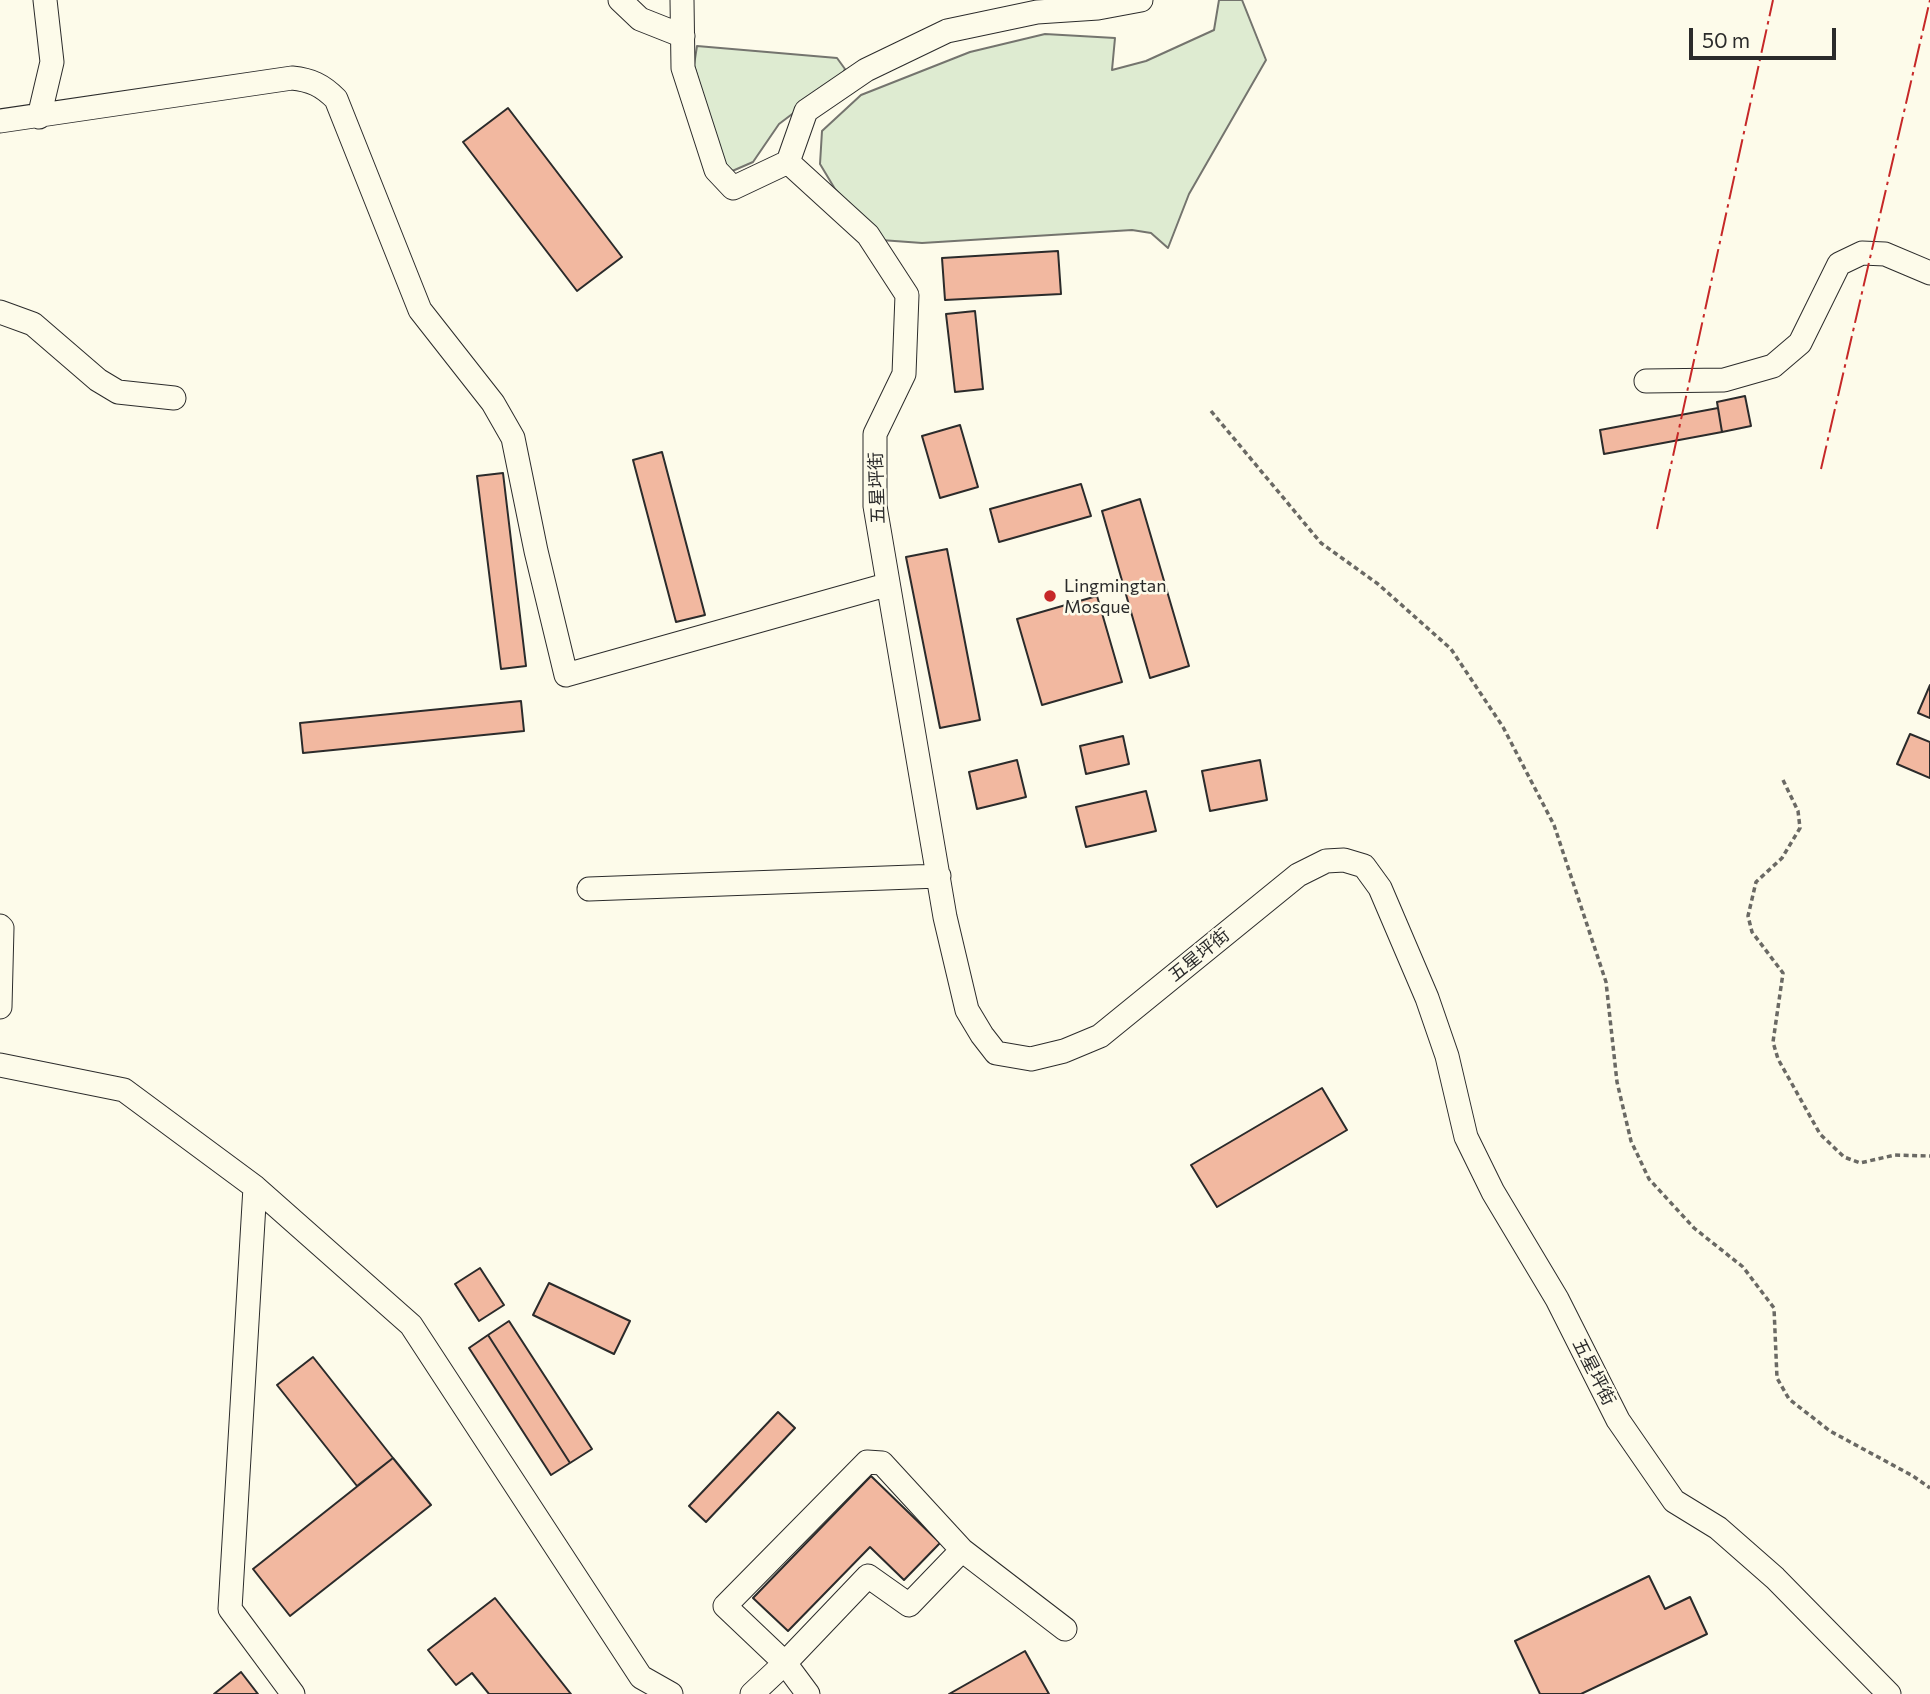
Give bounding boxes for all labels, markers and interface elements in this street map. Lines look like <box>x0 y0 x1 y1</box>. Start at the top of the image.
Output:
scale bar <box>1692 14 1839 58</box>
text: 50 m <box>1702 27 1750 52</box>
street label: 五星坪街 <box>865 452 889 524</box>
place label: Lingmingtan Mosque <box>1064 575 1167 618</box>
marker: Lingmingtan Mosque <box>1042 588 1058 604</box>
street label: 五星坪街 <box>1164 924 1234 986</box>
street label: 五星坪街 <box>1568 1335 1620 1409</box>

